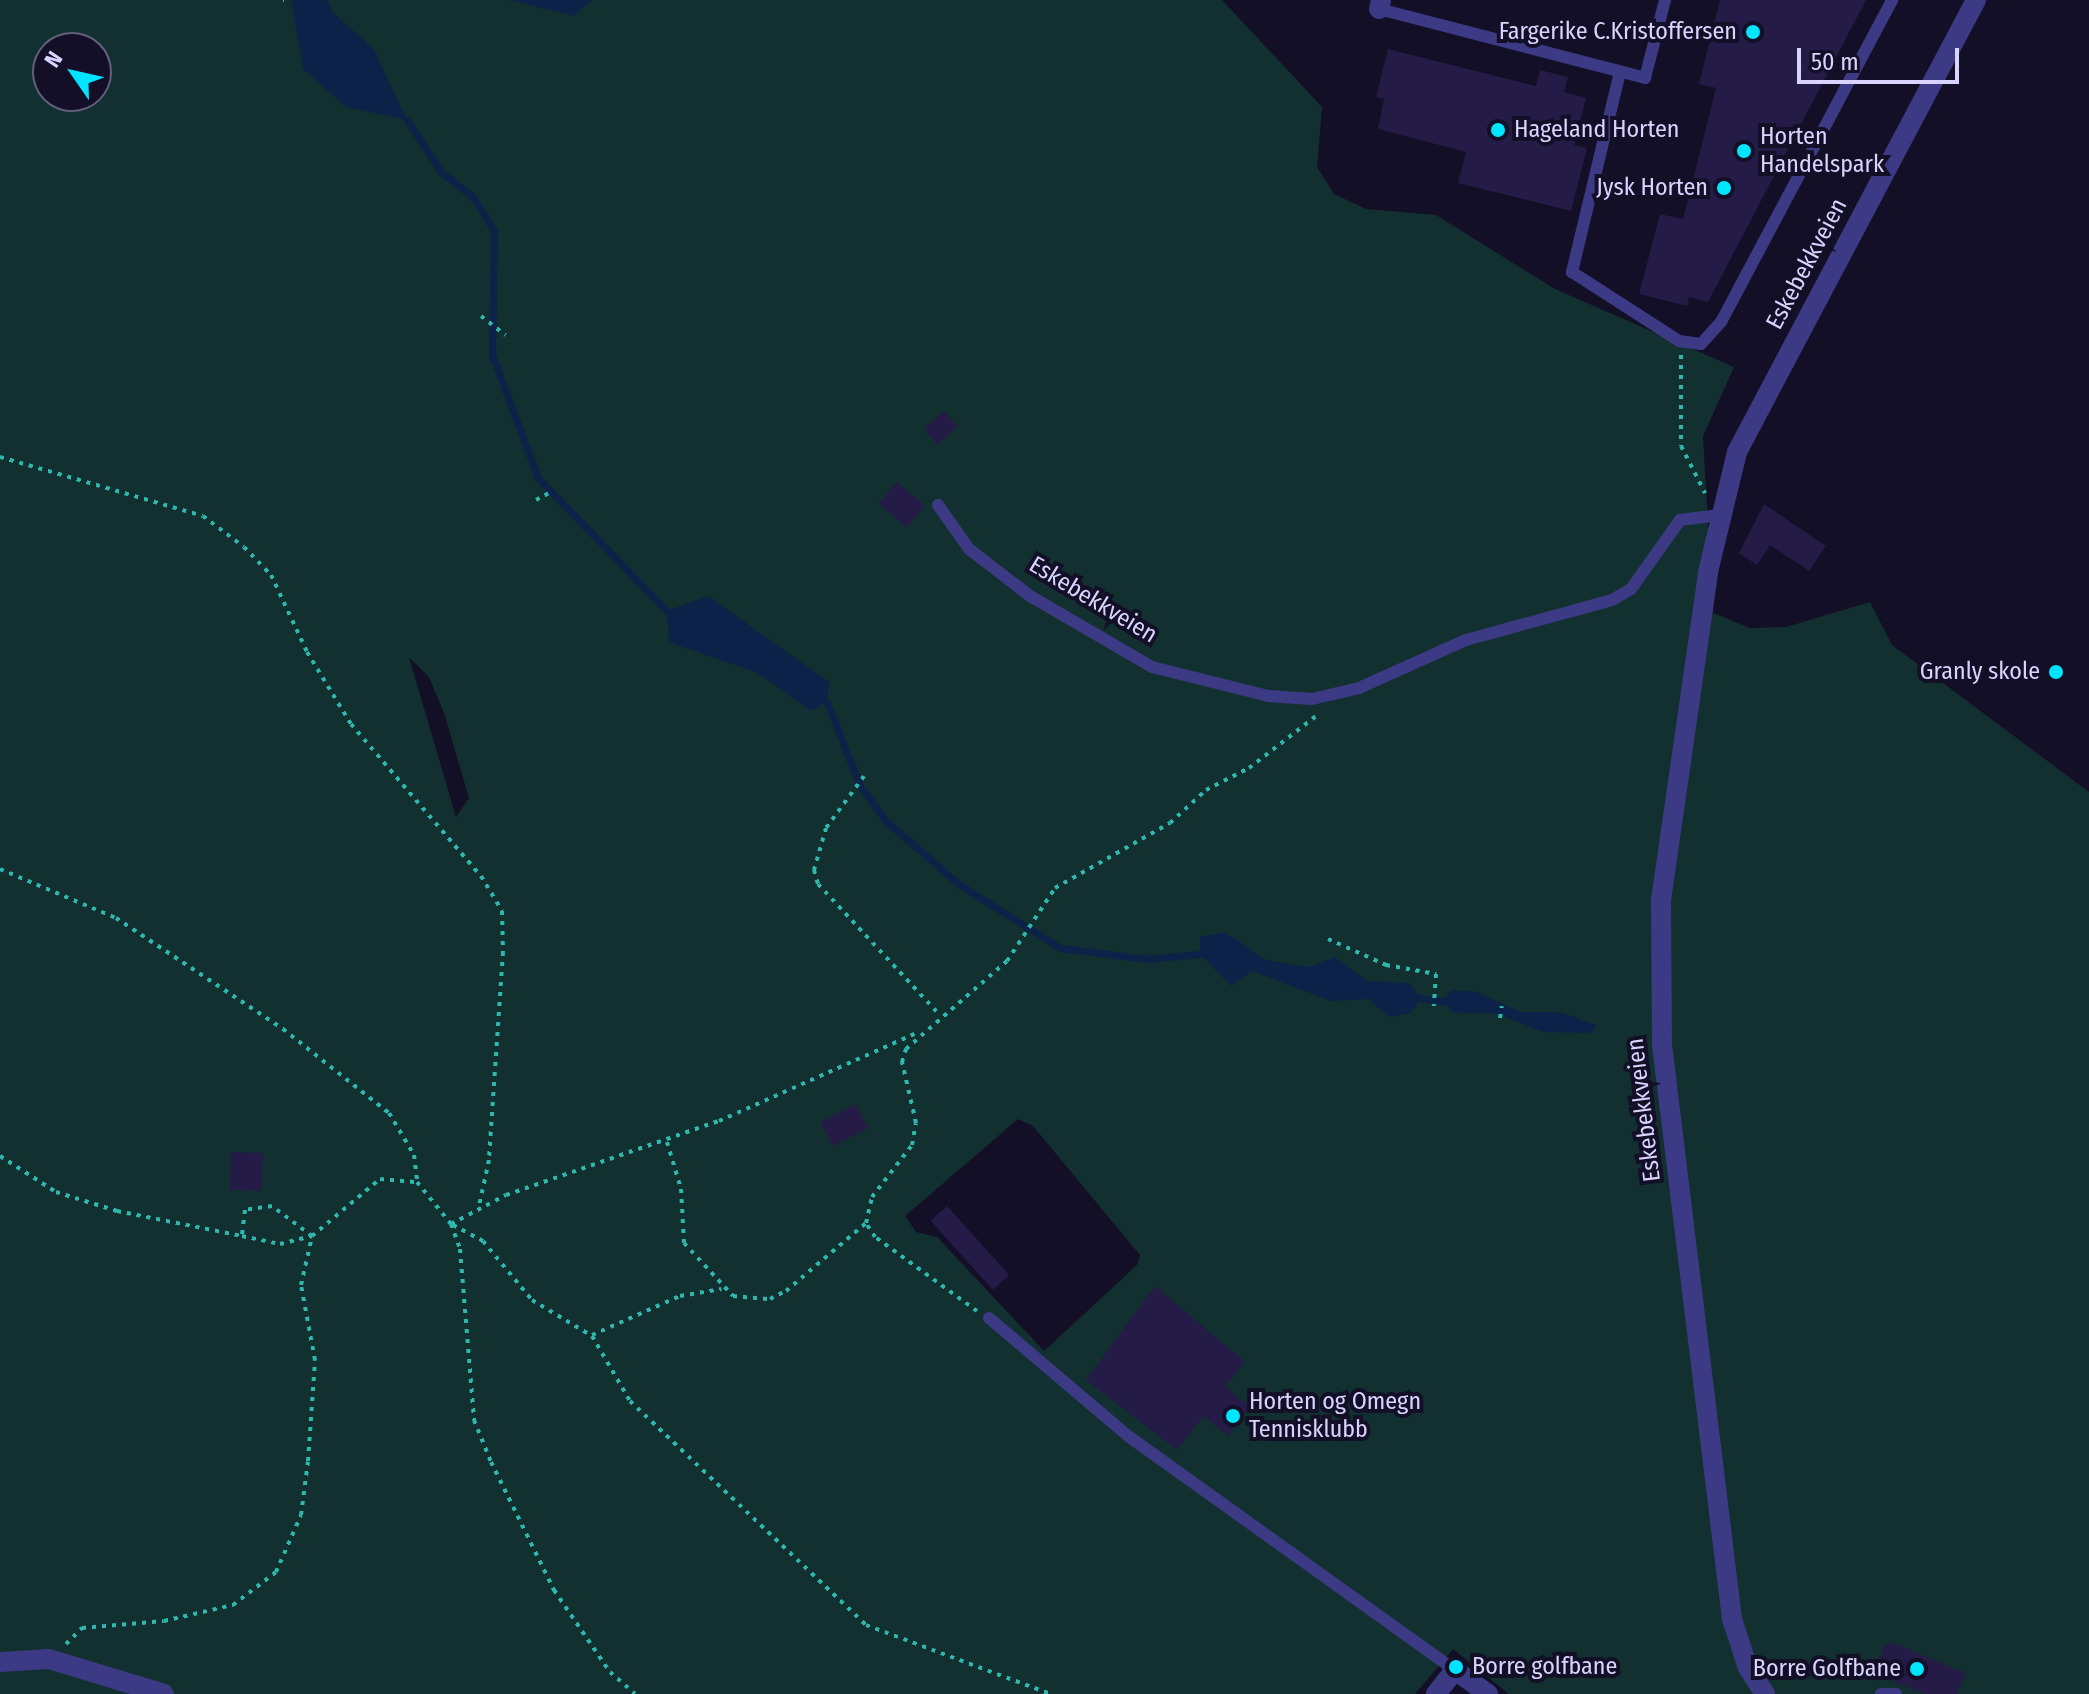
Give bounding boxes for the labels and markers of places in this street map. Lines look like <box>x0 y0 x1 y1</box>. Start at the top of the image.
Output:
place label: Fargerike C.Kristoffersen <box>1499 18 1737 46</box>
marker: Fargerike C.Kristoffersen <box>1744 23 1762 41</box>
place label: Hageland Horten <box>1514 116 1679 144</box>
marker: Hageland Horten <box>1489 121 1507 139</box>
place label: Horten Handelspark <box>1760 123 1884 179</box>
marker: Horten Handelspark <box>1735 142 1753 160</box>
place label: Jysk Horten <box>1596 174 1708 202</box>
marker: Jysk Horten <box>1715 179 1733 197</box>
place label: Granly skole <box>1920 658 2040 686</box>
marker: Granly skole <box>2047 663 2065 681</box>
place label: Horten og Omegn Tennisklubb <box>1249 1388 1421 1444</box>
marker: Horten og Omegn Tennisklubb <box>1224 1407 1242 1425</box>
place label: Borre golfbane <box>1472 1653 1617 1681</box>
place label: Borre Golfbane <box>1753 1655 1901 1683</box>
marker: Borre golfbane <box>1447 1658 1465 1676</box>
marker: Borre Golfbane <box>1908 1660 1926 1678</box>

